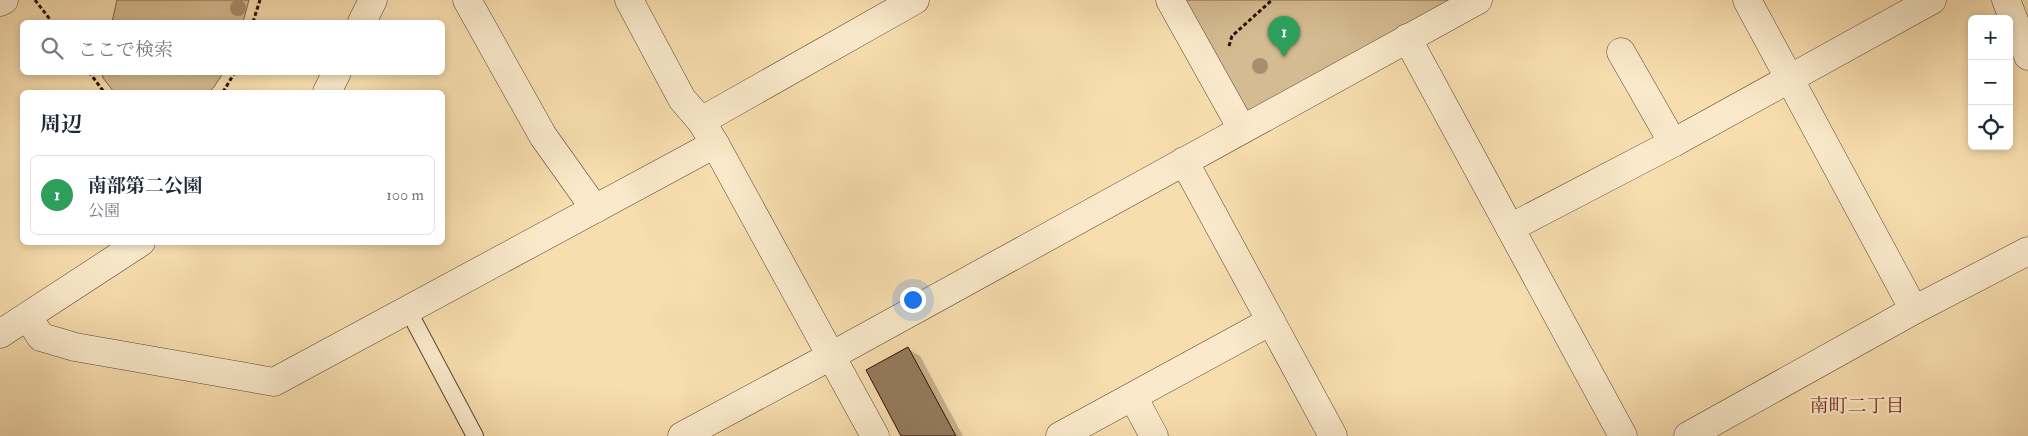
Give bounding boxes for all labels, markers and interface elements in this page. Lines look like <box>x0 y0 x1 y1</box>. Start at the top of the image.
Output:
map controls <box>1968 15 2013 150</box>
button: + <box>1968 15 2013 60</box>
pin: 1 <box>1268 16 1300 57</box>
search box <box>20 20 445 75</box>
icon: search <box>38 34 66 62</box>
text: ここで検索 <box>78 38 173 62</box>
button: − <box>1968 60 2013 105</box>
button: locate <box>1968 105 2013 150</box>
text: 周辺 <box>40 111 82 138</box>
text: 南部第二公園 <box>88 174 202 198</box>
text: 1 <box>54 185 60 205</box>
text: 100 m <box>386 185 424 205</box>
text: 公園 <box>88 201 120 221</box>
your location <box>900 287 926 313</box>
district label: 南町二丁目 <box>1809 394 1905 418</box>

